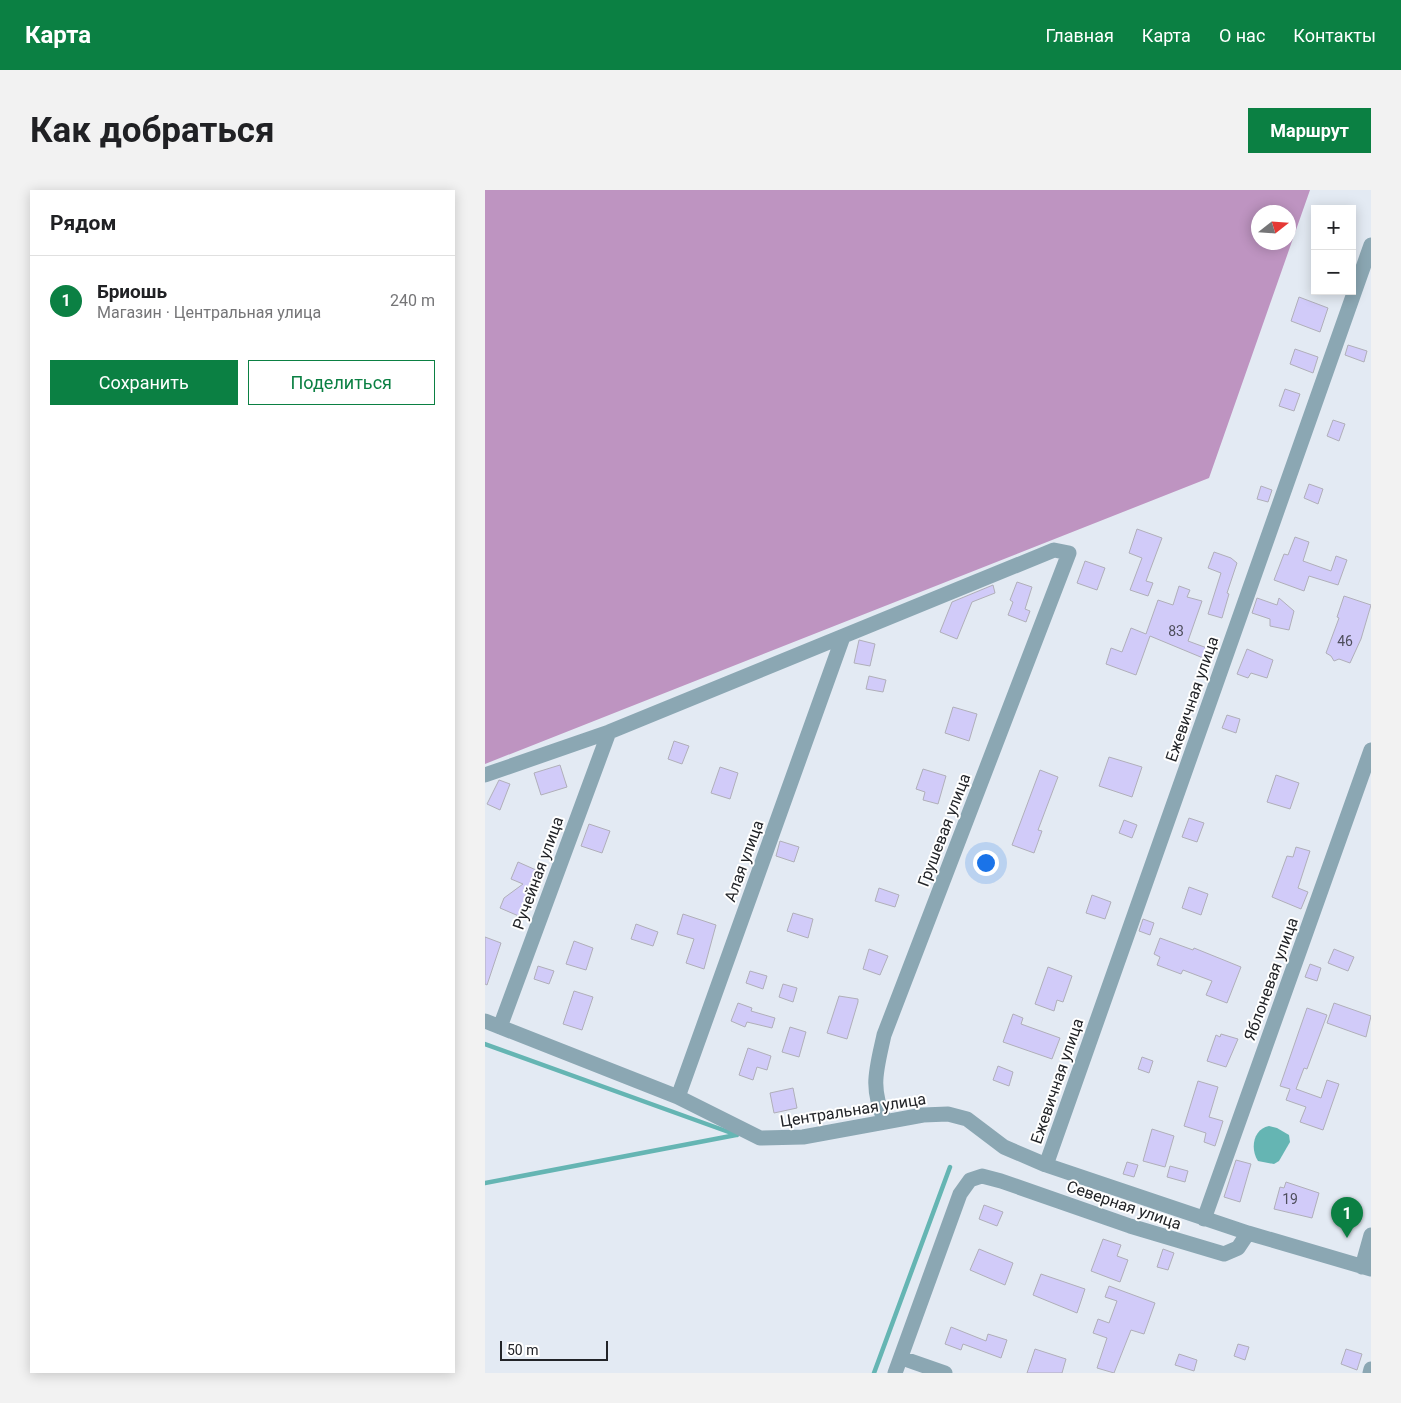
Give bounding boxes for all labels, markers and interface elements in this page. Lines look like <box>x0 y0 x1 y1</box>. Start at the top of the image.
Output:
text: Карта <box>25 21 91 49</box>
text: Главная <box>1045 25 1114 46</box>
text: Карта <box>1142 25 1191 46</box>
text: О нас <box>1219 25 1265 46</box>
text: Контакты <box>1293 25 1376 46</box>
button: Маршрут <box>1248 108 1371 153</box>
text: Как добраться <box>30 110 275 151</box>
north arrow <box>1251 205 1296 250</box>
map controls <box>1311 205 1356 295</box>
button: + <box>1311 205 1356 250</box>
text: Рядом <box>50 211 116 235</box>
button: − <box>1311 250 1356 295</box>
text: Бриошь <box>97 280 167 303</box>
text: 1 <box>61 291 71 310</box>
text: 240 m <box>390 291 435 310</box>
text: Магазин · Центральная улица <box>97 303 321 322</box>
button: Сохранить <box>50 360 238 405</box>
button: Поделиться <box>248 360 435 405</box>
house number: 83 <box>1168 623 1184 639</box>
house number: 46 <box>1337 633 1353 649</box>
street label: Ежевичная улица <box>1162 634 1222 764</box>
street label: Грушевая улица <box>914 771 974 889</box>
street label: Ручейная улица <box>509 814 567 932</box>
street label: Алая улица <box>721 818 767 904</box>
your location <box>973 850 999 876</box>
street label: Яблоневая улица <box>1240 915 1302 1043</box>
street label: Ежевичная улица <box>1027 1016 1087 1146</box>
street label: Центральная улица <box>779 1089 927 1131</box>
street label: Северная улица <box>1064 1176 1184 1234</box>
house number: 19 <box>1282 1191 1298 1207</box>
pin: 1 <box>1331 1197 1363 1238</box>
scale bar <box>500 1338 607 1361</box>
text: 50 m <box>507 1342 539 1358</box>

